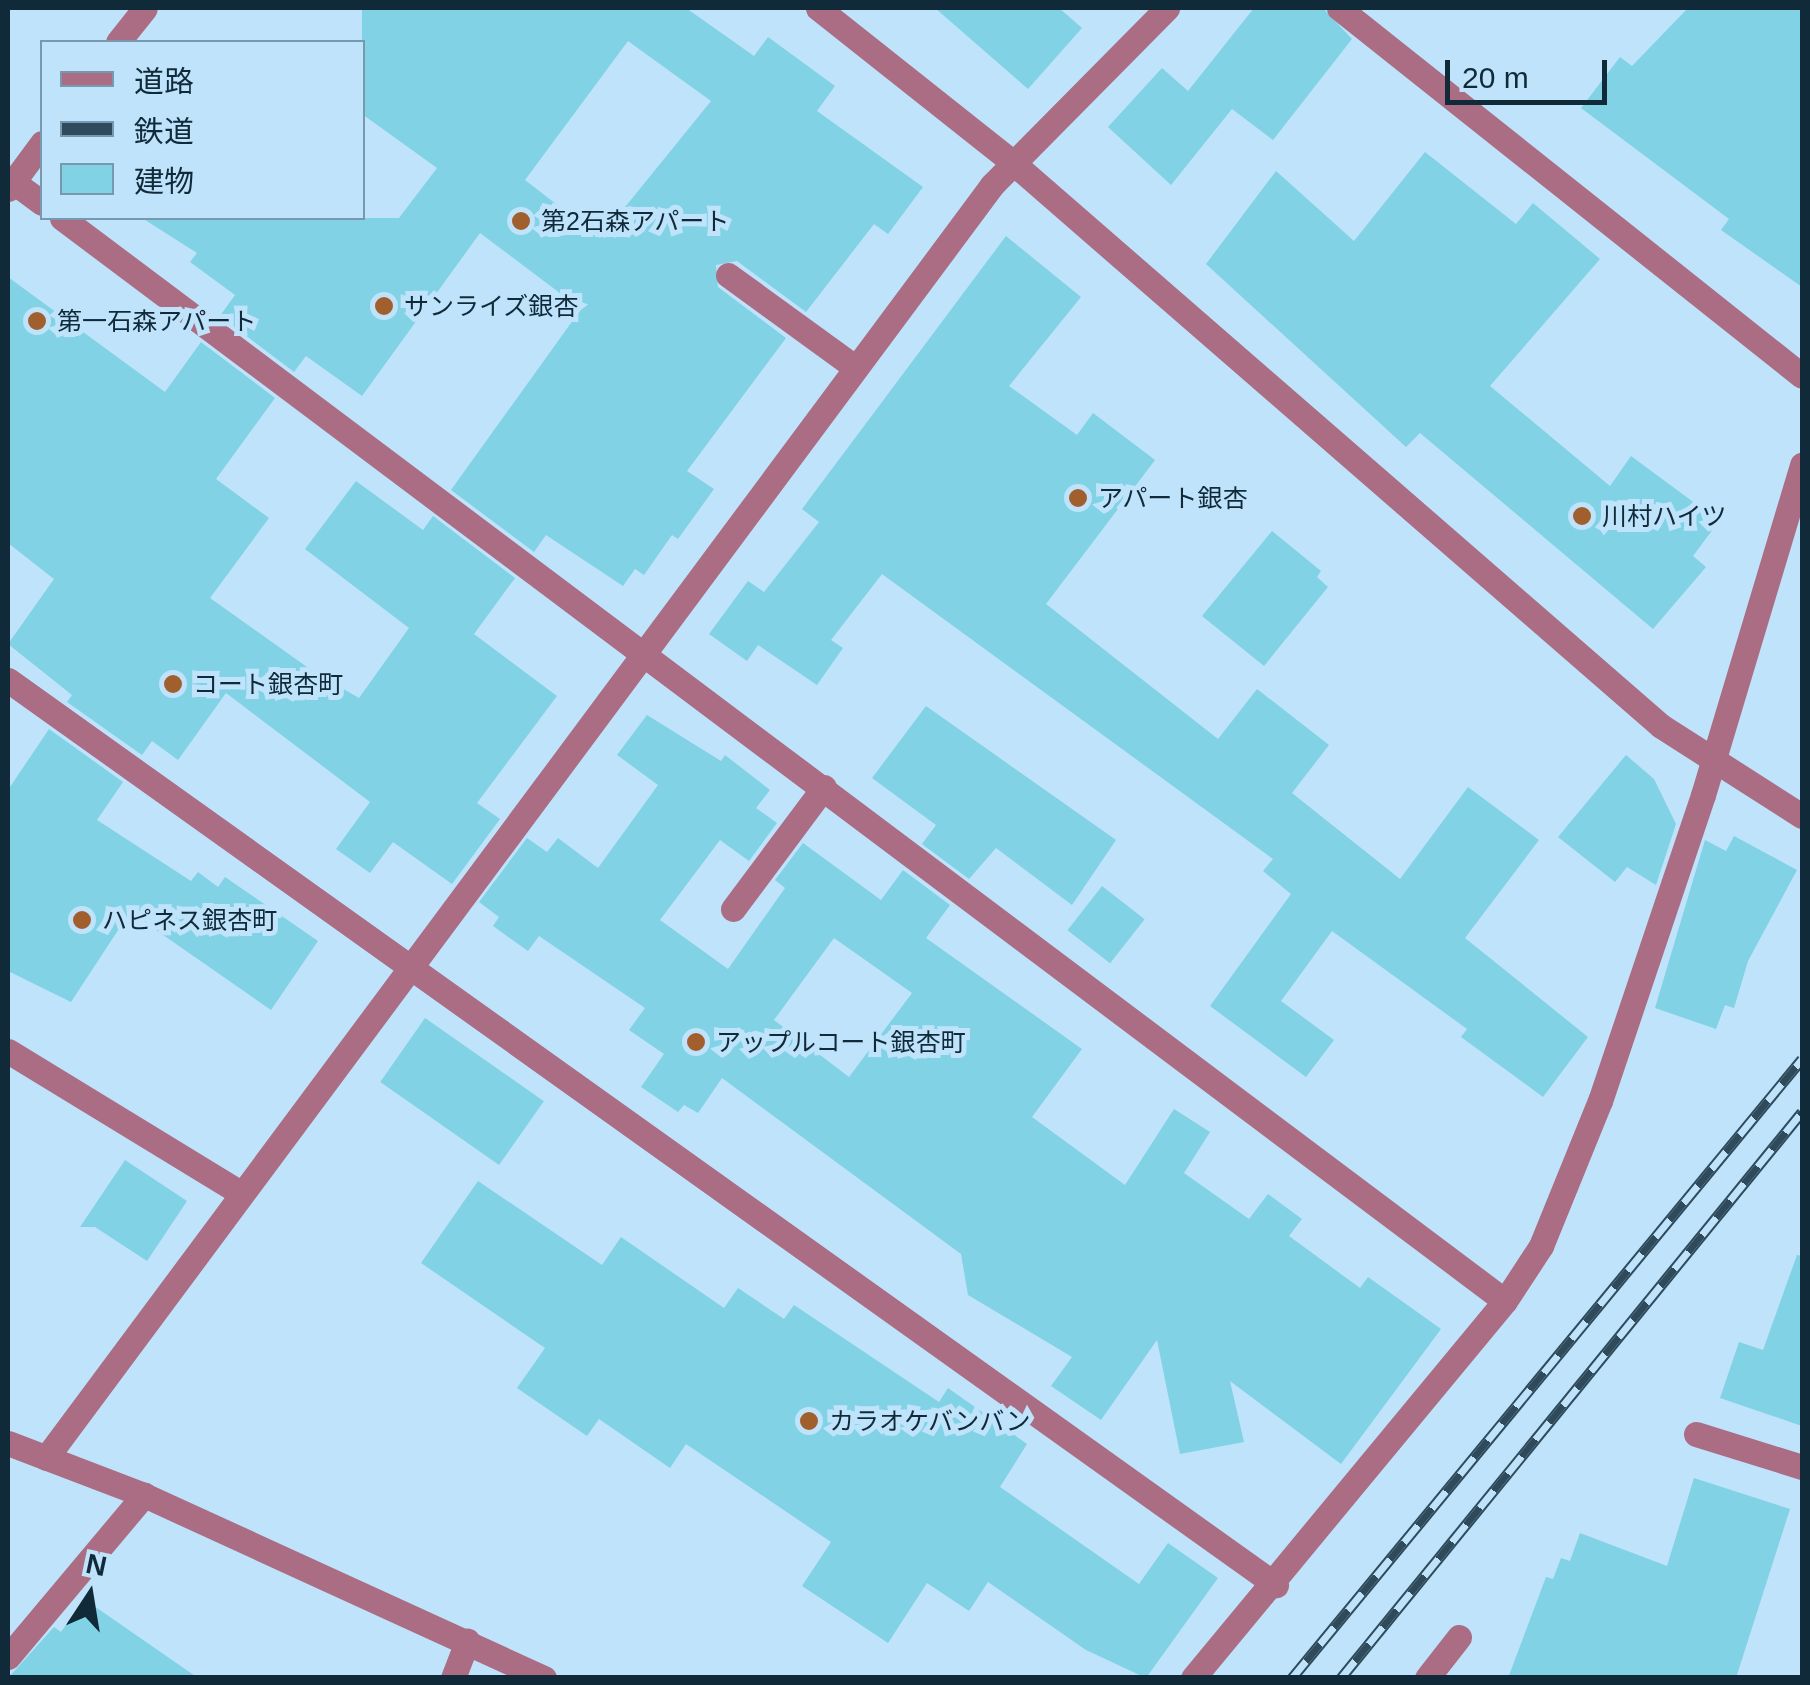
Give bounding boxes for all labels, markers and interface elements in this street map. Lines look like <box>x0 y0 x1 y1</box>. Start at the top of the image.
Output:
legend <box>40 40 365 220</box>
scale bar <box>1450 40 1612 102</box>
text: 20 m <box>1462 61 1529 94</box>
text: 道路 <box>134 65 194 98</box>
text: 鉄道 <box>134 115 194 148</box>
text: 建物 <box>134 165 194 198</box>
place label: 第2石森アパート <box>541 206 730 236</box>
marker: 第2石森アパート <box>510 210 532 232</box>
place label: サンライズ銀杏 <box>404 291 579 321</box>
marker: サンライズ銀杏 <box>373 295 395 317</box>
place label: 第一石森アパート <box>57 306 257 336</box>
marker: 第一石森アパート <box>26 310 48 332</box>
place label: アパート銀杏 <box>1098 483 1248 513</box>
marker: アパート銀杏 <box>1067 487 1089 509</box>
place label: 川村ハイツ <box>1602 501 1727 531</box>
marker: 川村ハイツ <box>1571 505 1593 527</box>
place label: コート銀杏町 <box>193 669 343 699</box>
marker: コート銀杏町 <box>162 673 184 695</box>
place label: ハピネス銀杏町 <box>102 905 277 935</box>
marker: ハピネス銀杏町 <box>71 909 93 931</box>
place label: アップルコート銀杏町 <box>716 1027 966 1057</box>
marker: アップルコート銀杏町 <box>685 1031 707 1053</box>
place label: カラオケバンバン <box>829 1406 1029 1436</box>
marker: カラオケバンバン <box>798 1410 820 1432</box>
north arrow <box>40 1545 140 1645</box>
text: N <box>83 1548 109 1582</box>

